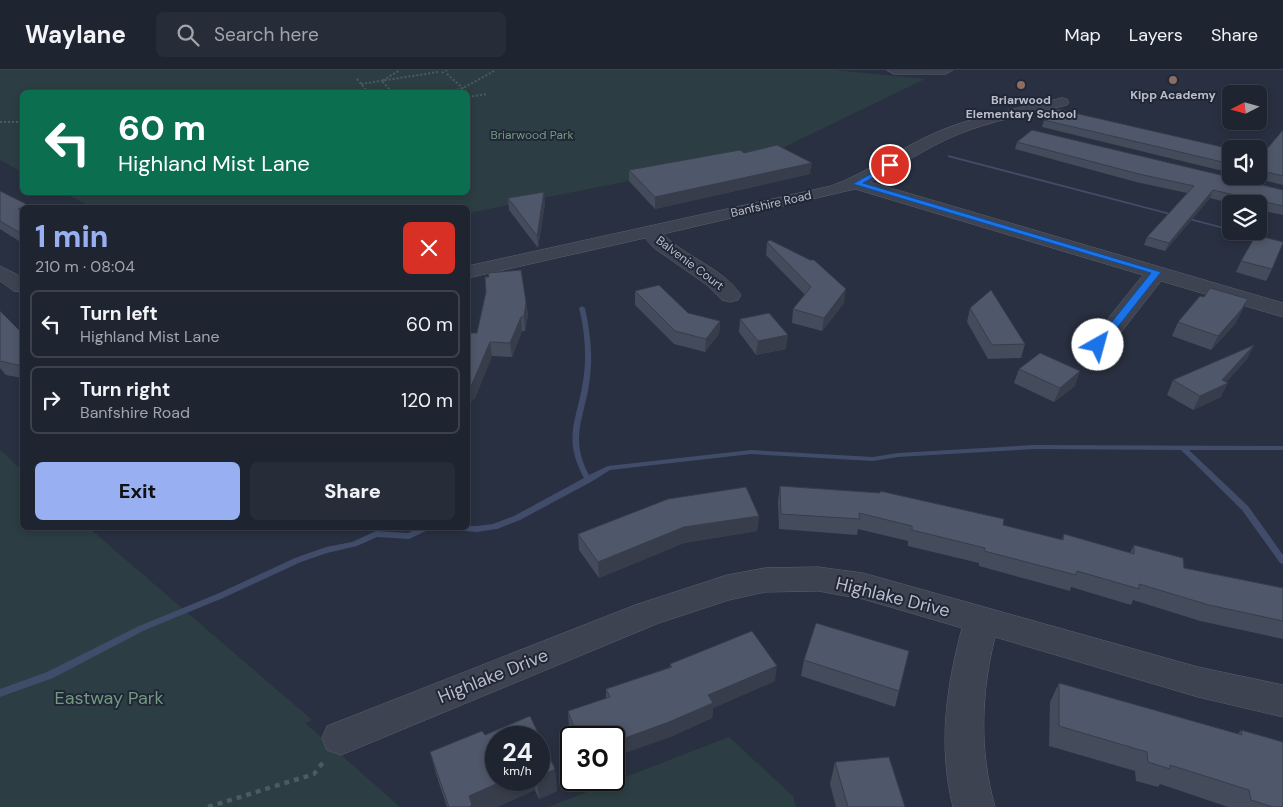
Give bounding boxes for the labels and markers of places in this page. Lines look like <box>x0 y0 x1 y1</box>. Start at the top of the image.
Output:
marker: Kipp Academy <box>1167 74 1179 86</box>
marker: Briarwood Elementary School <box>1015 79 1027 91</box>
place label: Kipp Academy <box>1130 87 1217 103</box>
place label: Briarwood Elementary School <box>966 92 1076 122</box>
pin <box>869 144 911 186</box>

